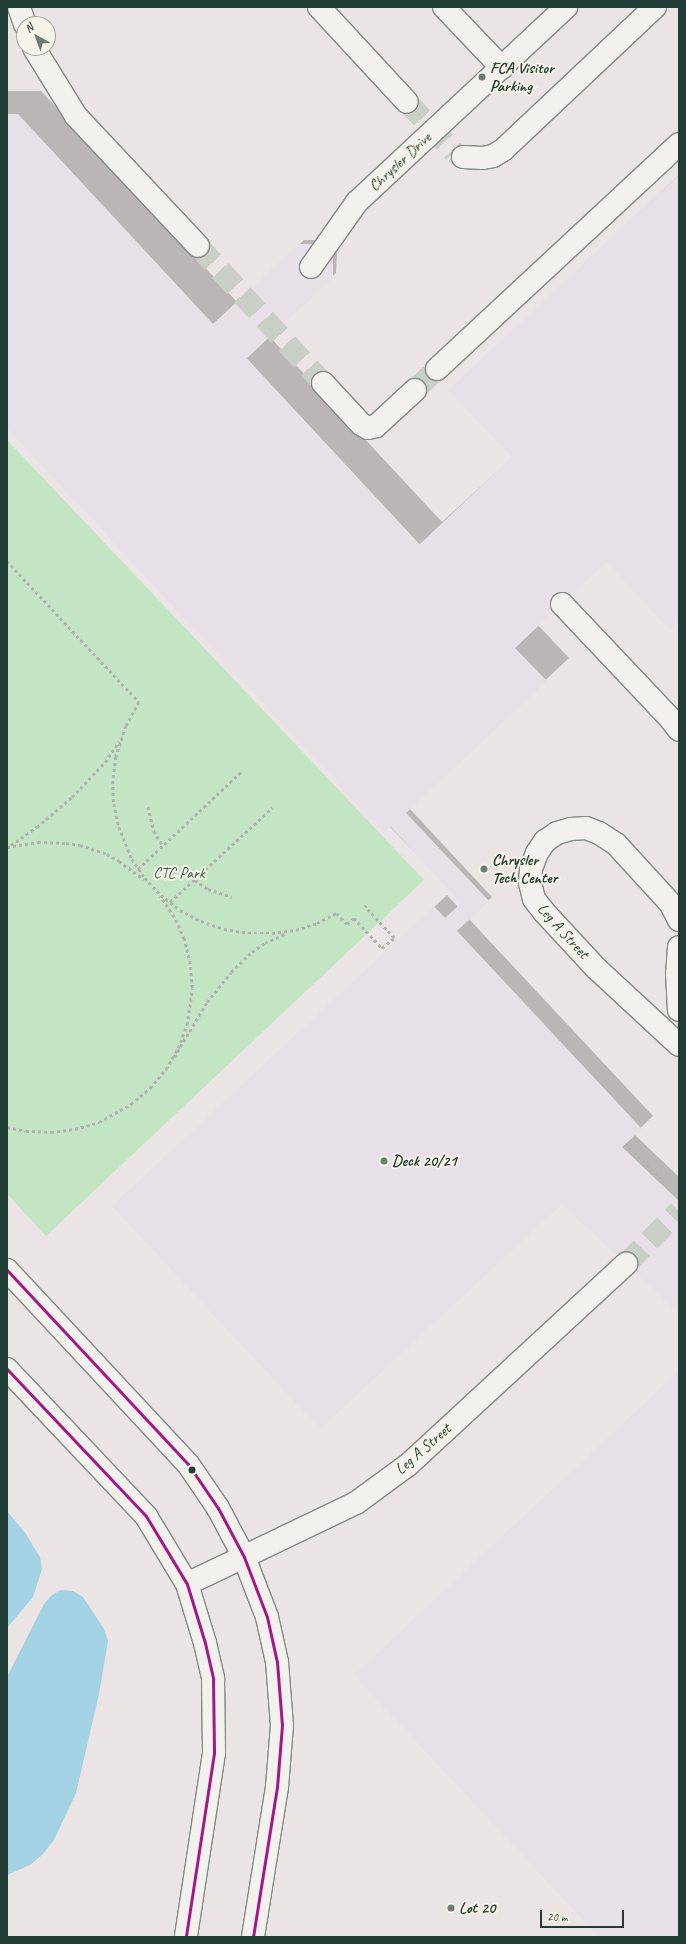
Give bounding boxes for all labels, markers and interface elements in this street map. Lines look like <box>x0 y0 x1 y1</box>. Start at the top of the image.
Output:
north arrow <box>16 16 56 56</box>
text: N <box>22 20 36 35</box>
place label: FCA Visitor Parking <box>490 58 554 96</box>
marker: FCA Visitor Parking <box>477 72 487 82</box>
street label: Chrysler Drive <box>365 128 435 196</box>
place label: Chrysler Tech Center <box>492 850 557 888</box>
park label: CTC Park <box>153 863 205 883</box>
marker: Chrysler Tech Center <box>479 864 489 874</box>
street label: Leg A Street <box>533 899 593 963</box>
place label: Deck 20/21 <box>392 1151 457 1171</box>
marker: Deck 20/21 <box>379 1156 389 1166</box>
street label: Leg A Street <box>391 1419 455 1479</box>
unlabelled marker <box>187 1465 197 1475</box>
place label: Lot 20 <box>459 1898 495 1918</box>
scale bar <box>542 1902 626 1928</box>
marker: Lot 20 <box>446 1903 456 1913</box>
text: 20 m <box>547 1909 567 1925</box>

